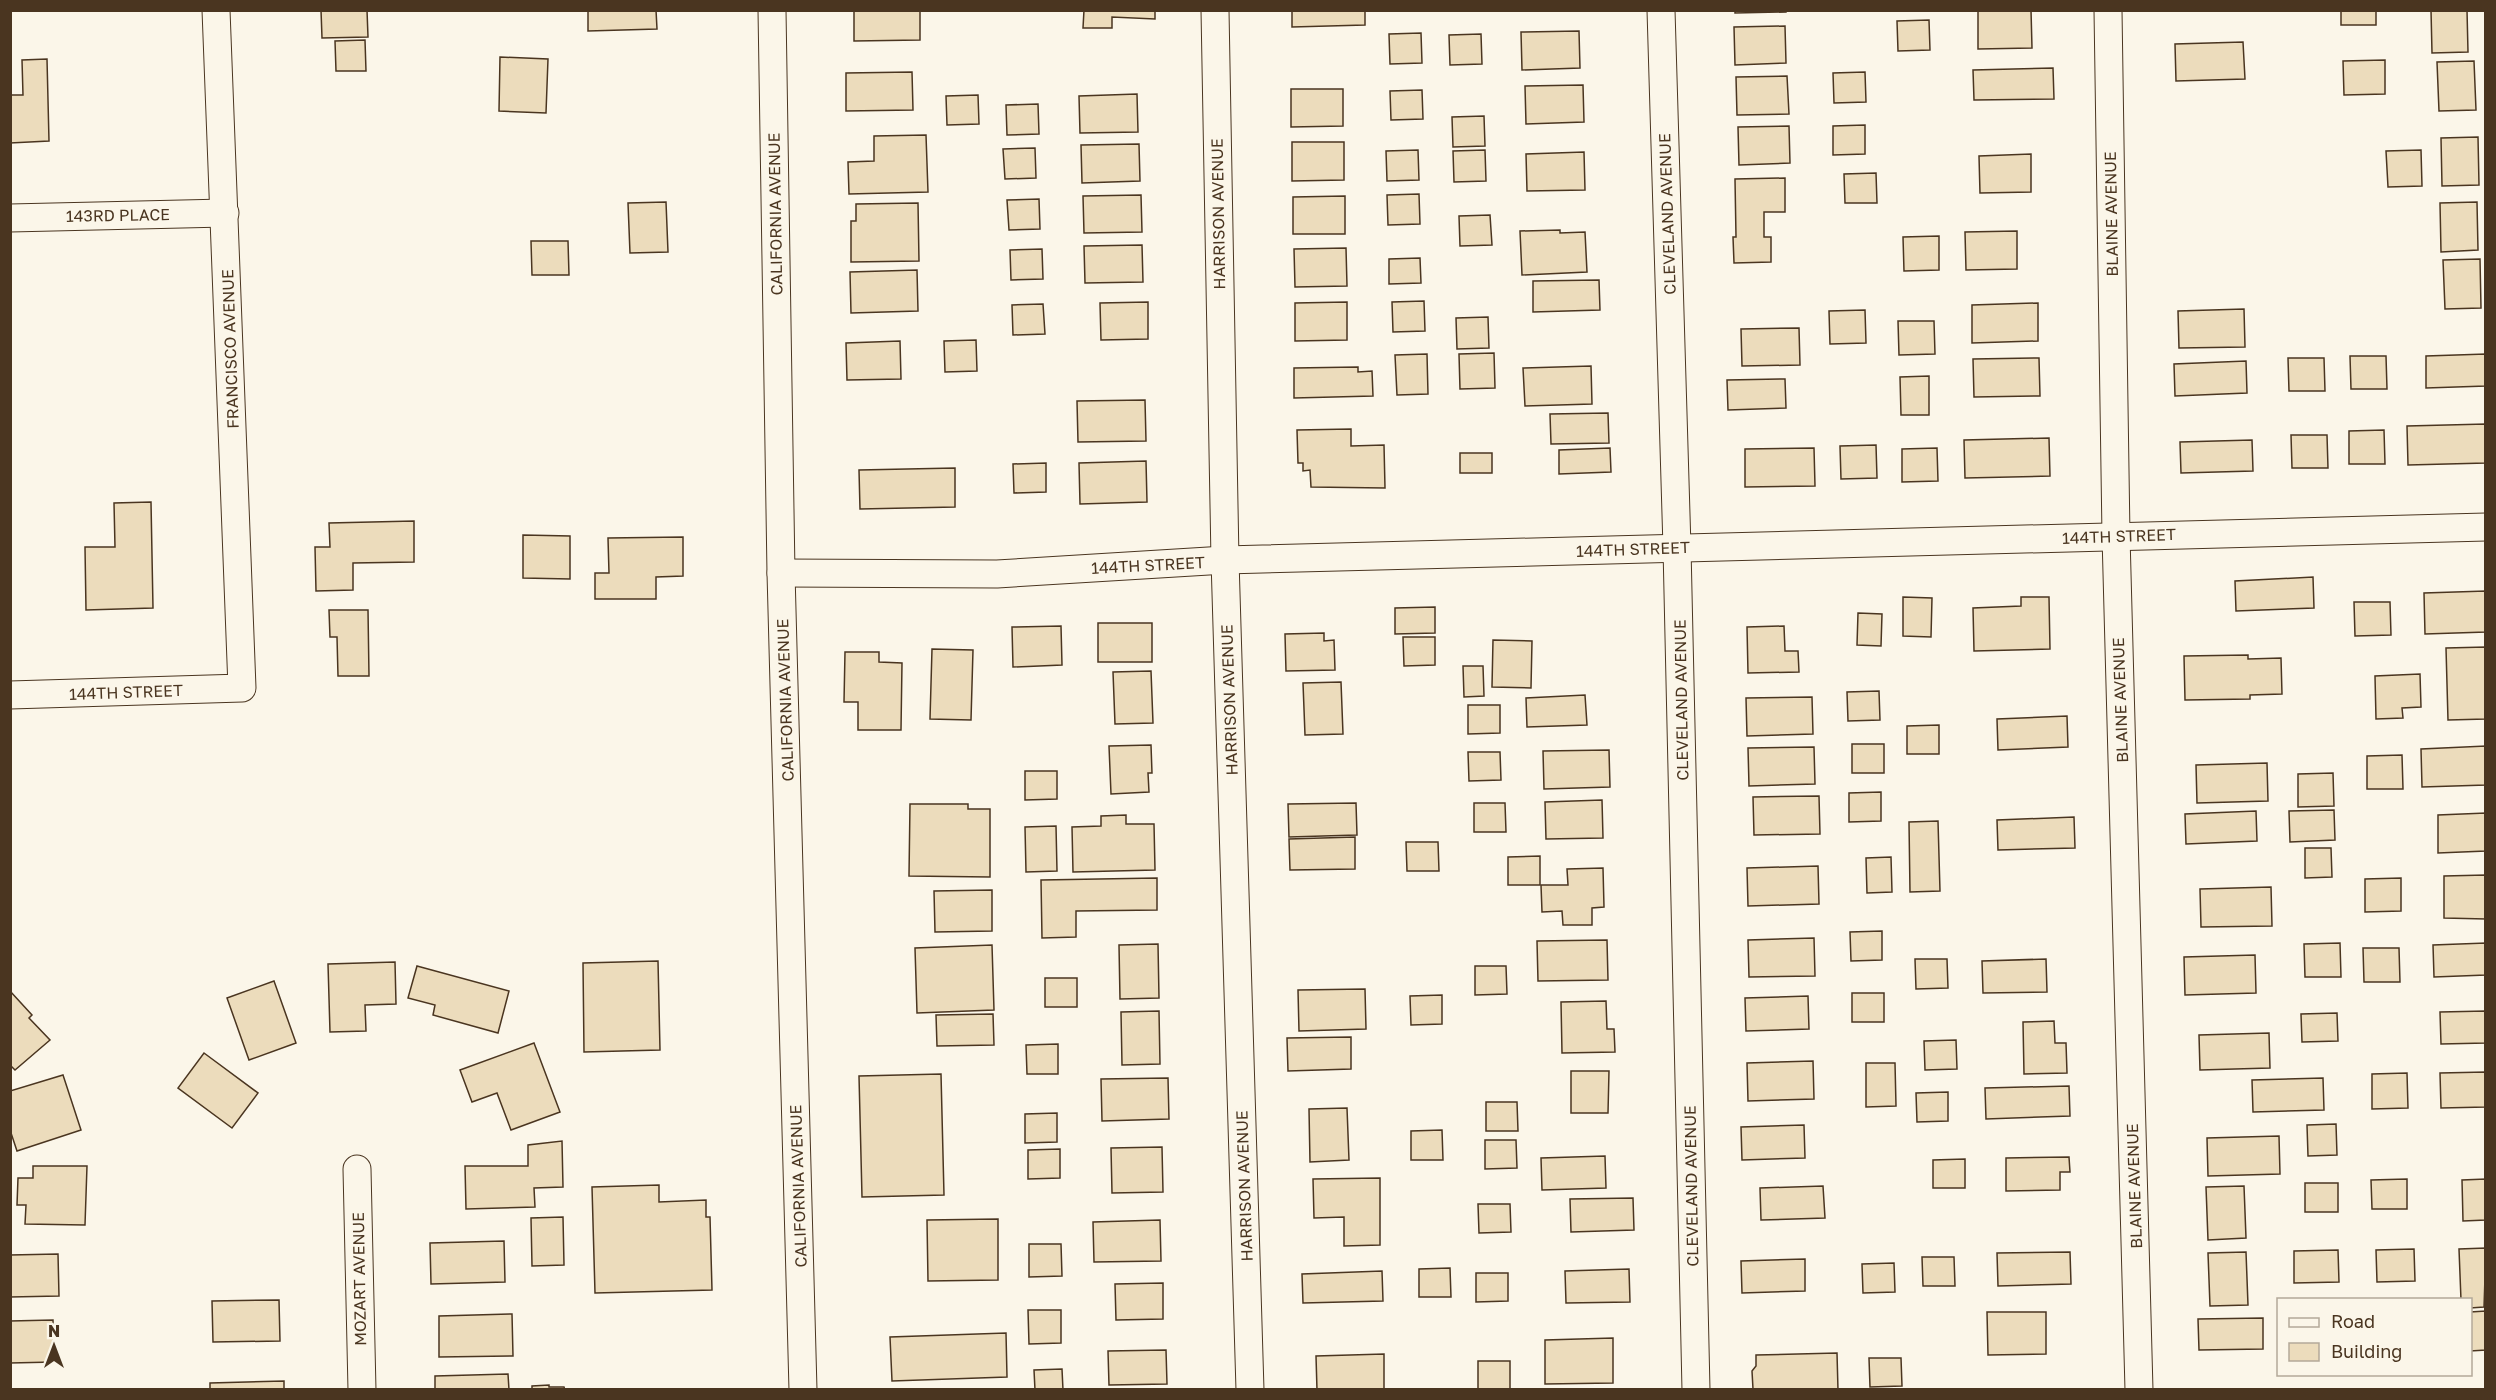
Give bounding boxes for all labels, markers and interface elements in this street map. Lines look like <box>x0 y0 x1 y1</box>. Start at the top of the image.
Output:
street label: CALIFORNIA AVENUE <box>764 132 786 296</box>
street label: CLEVELAND AVENUE <box>1654 133 1680 295</box>
street label: HARRISON AVENUE <box>1207 138 1229 290</box>
street label: BLAINE AVENUE <box>2100 151 2122 277</box>
street label: 143RD PLACE <box>66 204 170 226</box>
street label: FRANCISCO AVENUE <box>217 269 243 429</box>
street label: 144TH STREET <box>2062 524 2176 548</box>
street label: 144TH STREET <box>1576 537 1690 561</box>
street label: 144TH STREET <box>1091 552 1205 578</box>
street label: CALIFORNIA AVENUE <box>772 618 798 782</box>
street label: CLEVELAND AVENUE <box>1670 619 1692 781</box>
street label: HARRISON AVENUE <box>1216 624 1242 776</box>
street label: BLAINE AVENUE <box>2108 637 2132 763</box>
street label: 144TH STREET <box>69 680 183 704</box>
street label: CALIFORNIA AVENUE <box>785 1104 811 1268</box>
street label: CLEVELAND AVENUE <box>1680 1105 1702 1267</box>
street label: HARRISON AVENUE <box>1231 1110 1257 1262</box>
street label: BLAINE AVENUE <box>2122 1123 2146 1249</box>
street label: MOZART AVENUE <box>348 1212 370 1346</box>
legend <box>2277 1298 2472 1376</box>
text: Road <box>2331 1310 2375 1332</box>
north arrow <box>24 1316 84 1376</box>
text: N <box>48 1321 60 1341</box>
text: Building <box>2331 1340 2402 1362</box>

